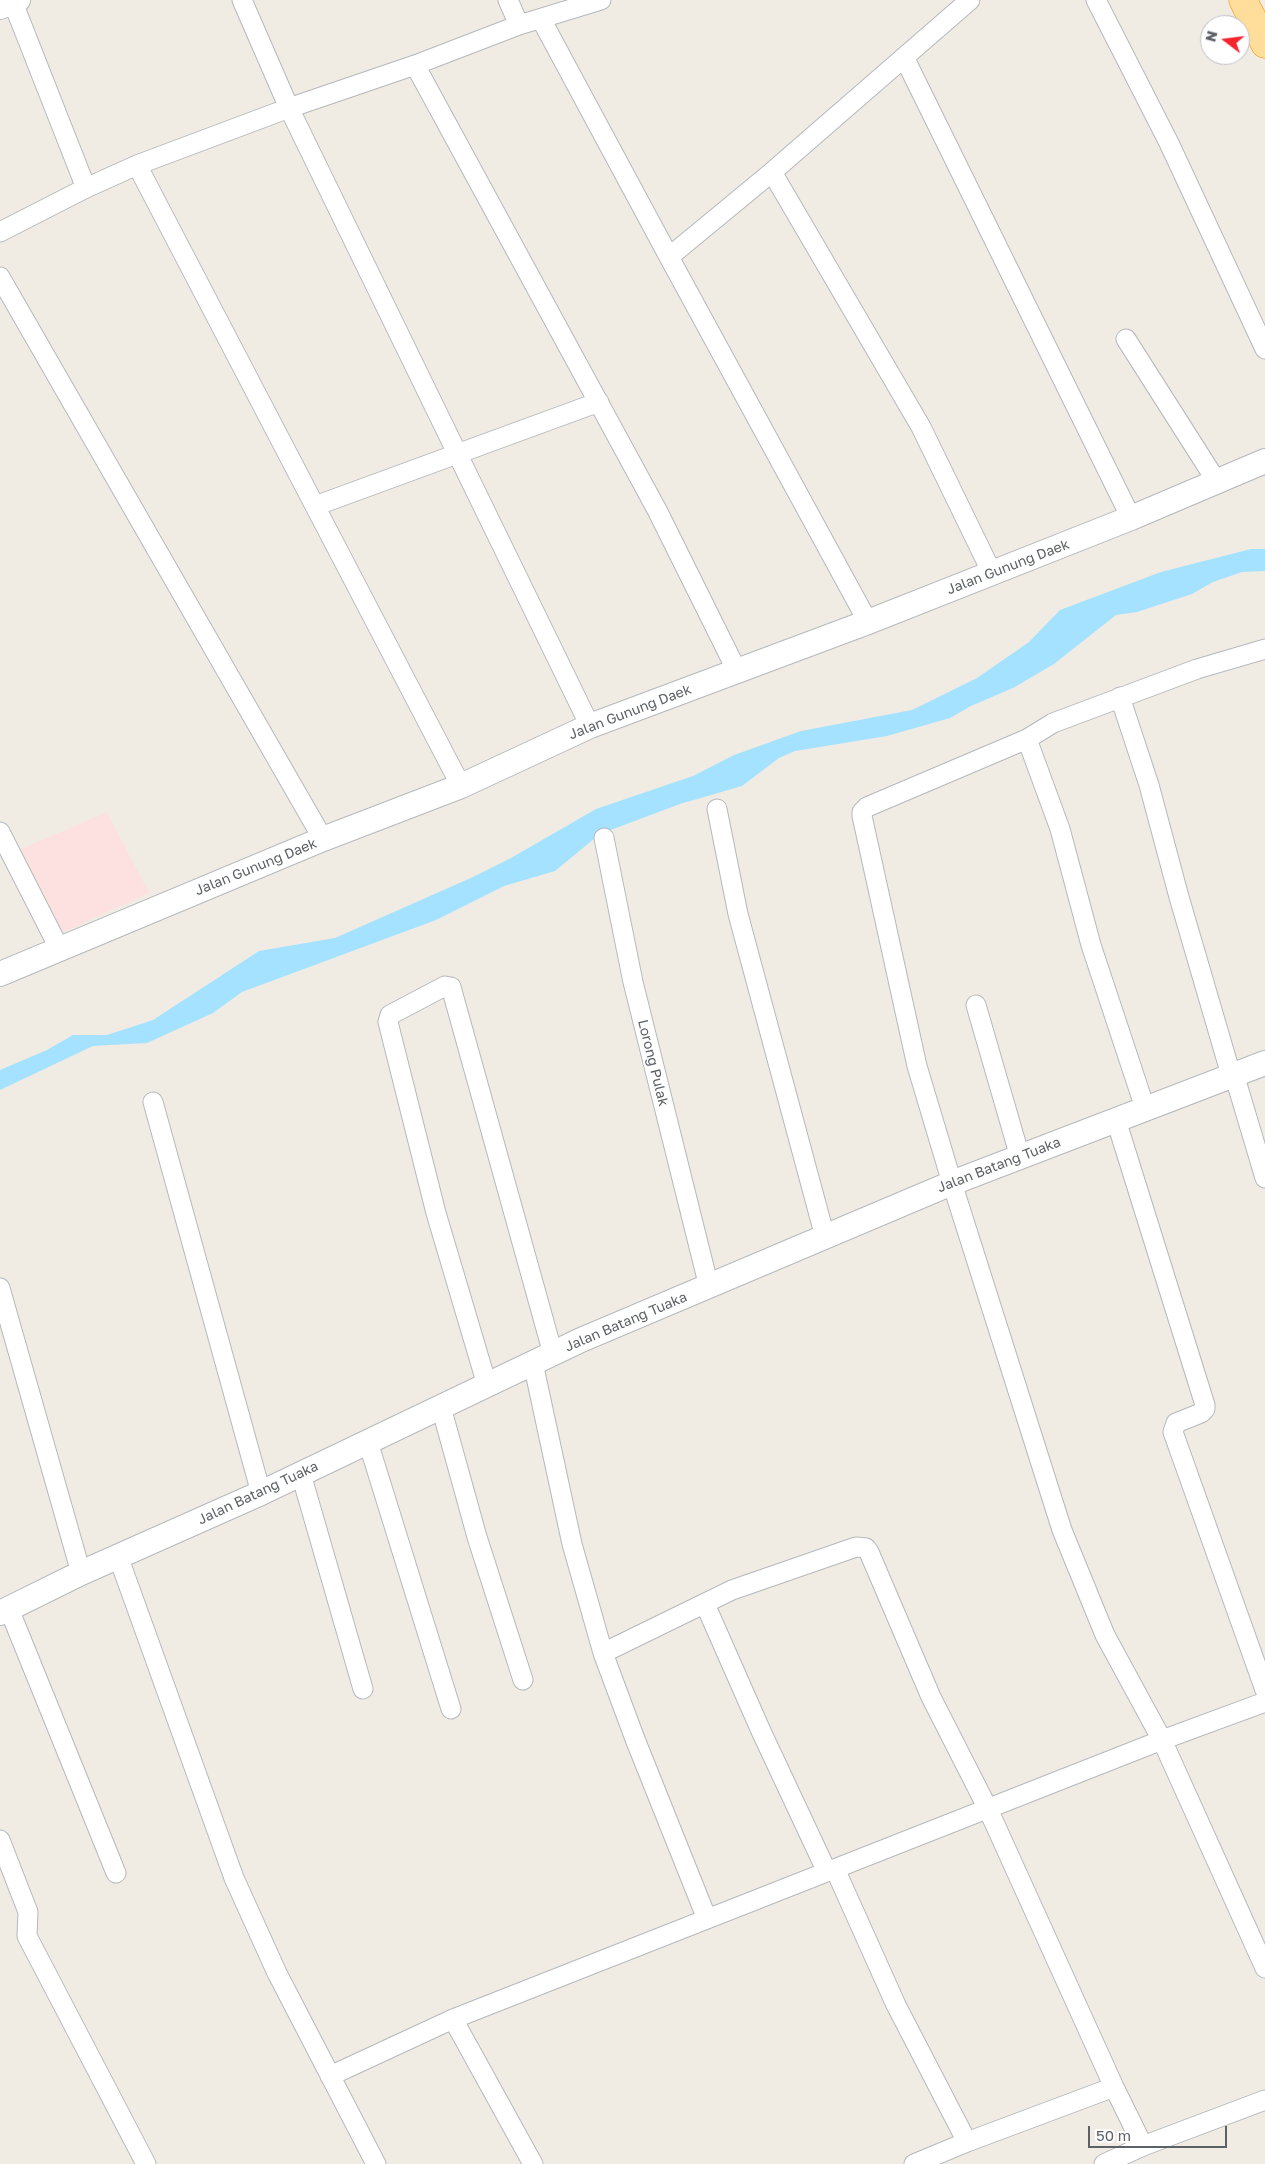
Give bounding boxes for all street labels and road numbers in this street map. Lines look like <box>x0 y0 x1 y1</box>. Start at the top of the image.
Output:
street label: Jalan Gunung Daek <box>944 536 1072 598</box>
street label: Jalan Gunung Daek <box>566 681 694 743</box>
street label: Jalan Gunung Daek <box>193 835 319 899</box>
street label: Lorong Pulak <box>634 1018 672 1108</box>
street label: Jalan Batang Tuaka <box>935 1134 1063 1196</box>
street label: Jalan Batang Tuaka <box>562 1289 690 1355</box>
street label: Jalan Batang Tuaka <box>195 1458 321 1528</box>

